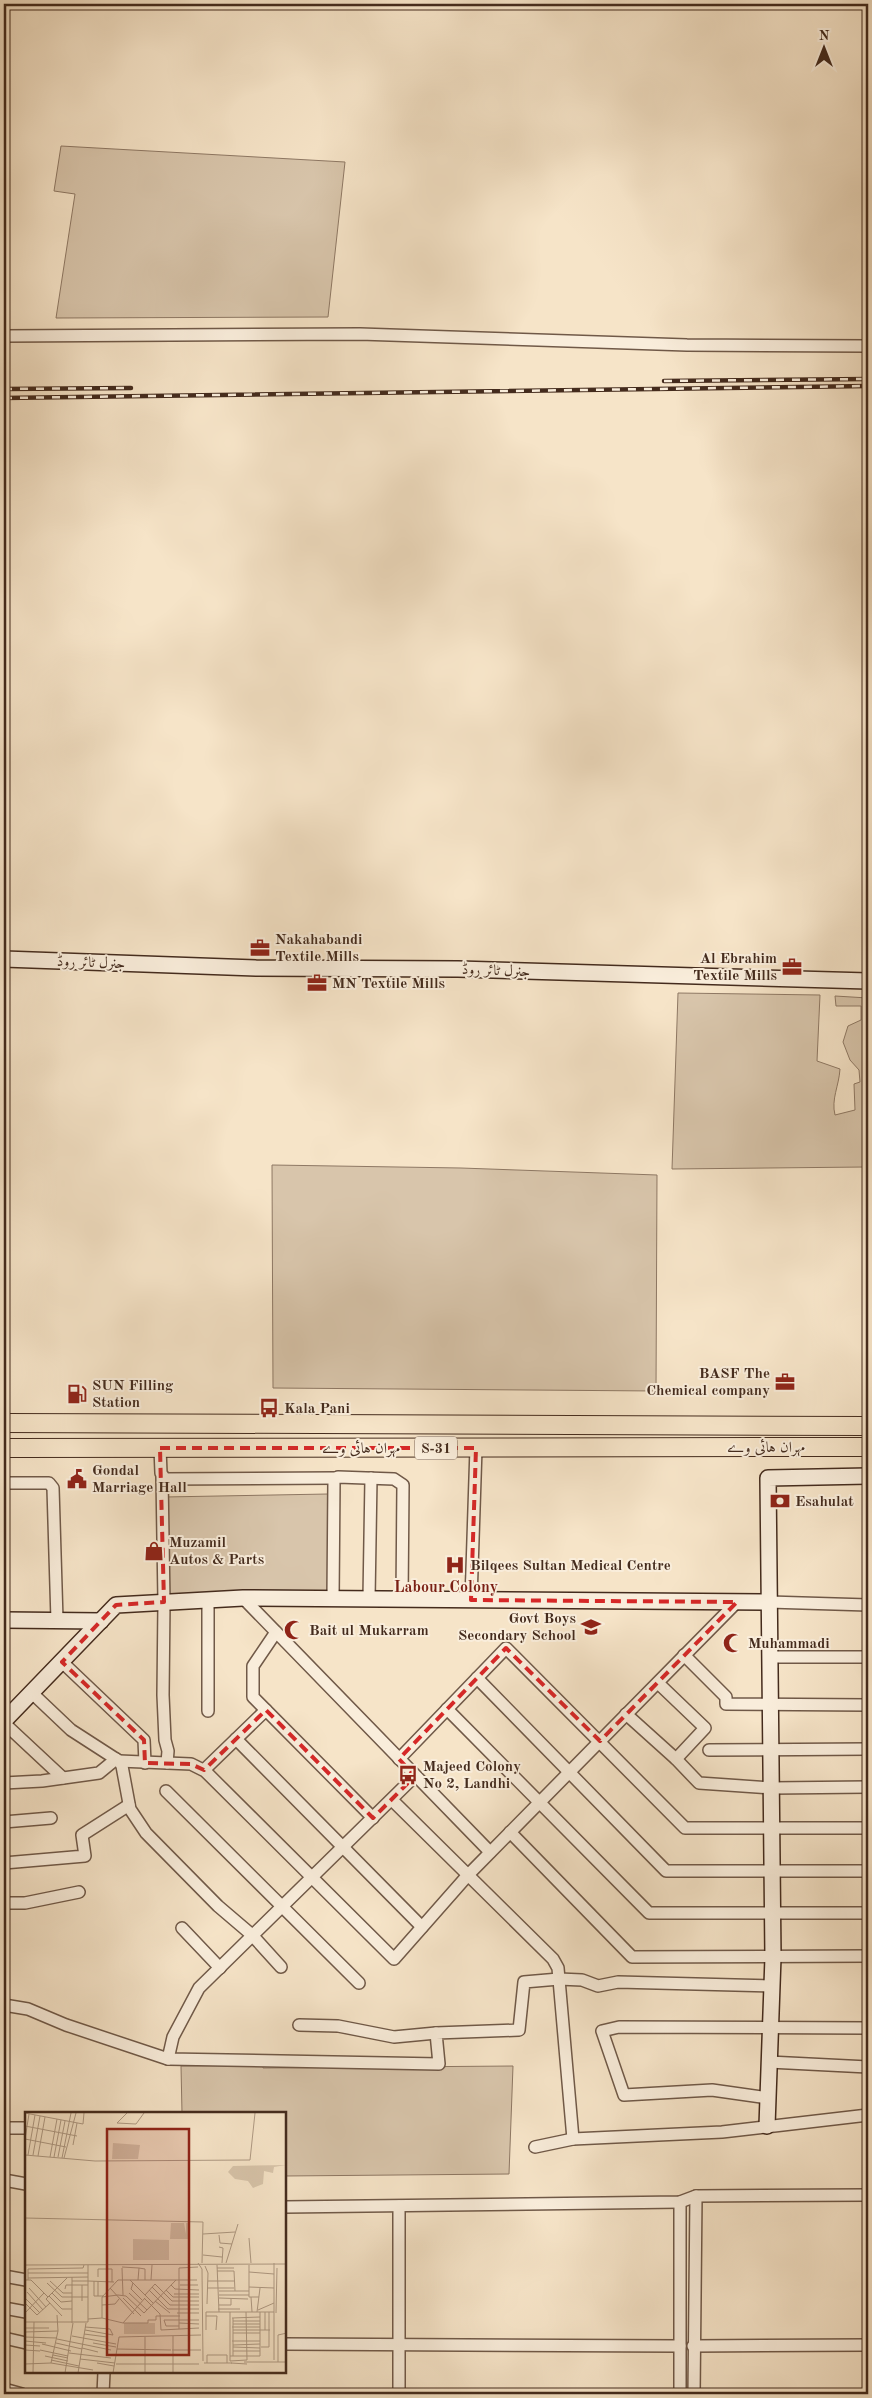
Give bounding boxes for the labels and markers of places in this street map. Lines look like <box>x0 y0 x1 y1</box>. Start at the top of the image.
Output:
place label: Nakahabandi Textile Mills <box>275 933 363 965</box>
office icon: Nakahabandi Textile Mills <box>249 937 271 959</box>
place label: Al Ebrahim Textile Mills <box>693 952 777 984</box>
office icon: Al Ebrahim Textile Mills <box>781 956 803 978</box>
office icon: MN Textile Mills <box>306 972 328 994</box>
place label: MN Textile Mills <box>332 977 445 992</box>
place label: BASF The Chemical company <box>646 1367 770 1399</box>
office icon: BASF The Chemical company <box>774 1371 796 1393</box>
place label: SUN Filling Station <box>92 1379 174 1411</box>
fuel station icon: SUN Filling Station <box>66 1383 88 1405</box>
bus stop icon: Kala Pani <box>258 1397 280 1419</box>
place label: Kala Pani <box>284 1402 350 1417</box>
place label: Gondal Marriage Hall <box>92 1464 187 1496</box>
public building icon: Gondal Marriage Hall <box>66 1468 88 1490</box>
bank icon: Esahulat <box>769 1490 791 1512</box>
place label: Esahulat <box>795 1495 854 1510</box>
place label: Muzamil Autos & Parts <box>169 1536 264 1568</box>
shop icon: Muzamil Autos & Parts <box>143 1540 165 1562</box>
hospital icon: Bilqees Sultan Medical Centre <box>444 1554 466 1576</box>
place label: Bilqees Sultan Medical Centre <box>470 1559 671 1574</box>
place label: Govt Boys Secondary School <box>458 1612 576 1644</box>
school or university icon: Govt Boys Secondary School <box>580 1616 602 1638</box>
mosque icon: Bait ul Mukarram <box>283 1619 305 1641</box>
place label: Bait ul Mukarram <box>309 1624 429 1639</box>
mosque icon: Muhammadi <box>722 1632 744 1654</box>
place label: Muhammadi <box>748 1637 830 1652</box>
place label: Majeed Colony No 2, Landhi <box>423 1760 521 1792</box>
bus stop icon: Majeed Colony No 2, Landhi <box>397 1764 419 1786</box>

